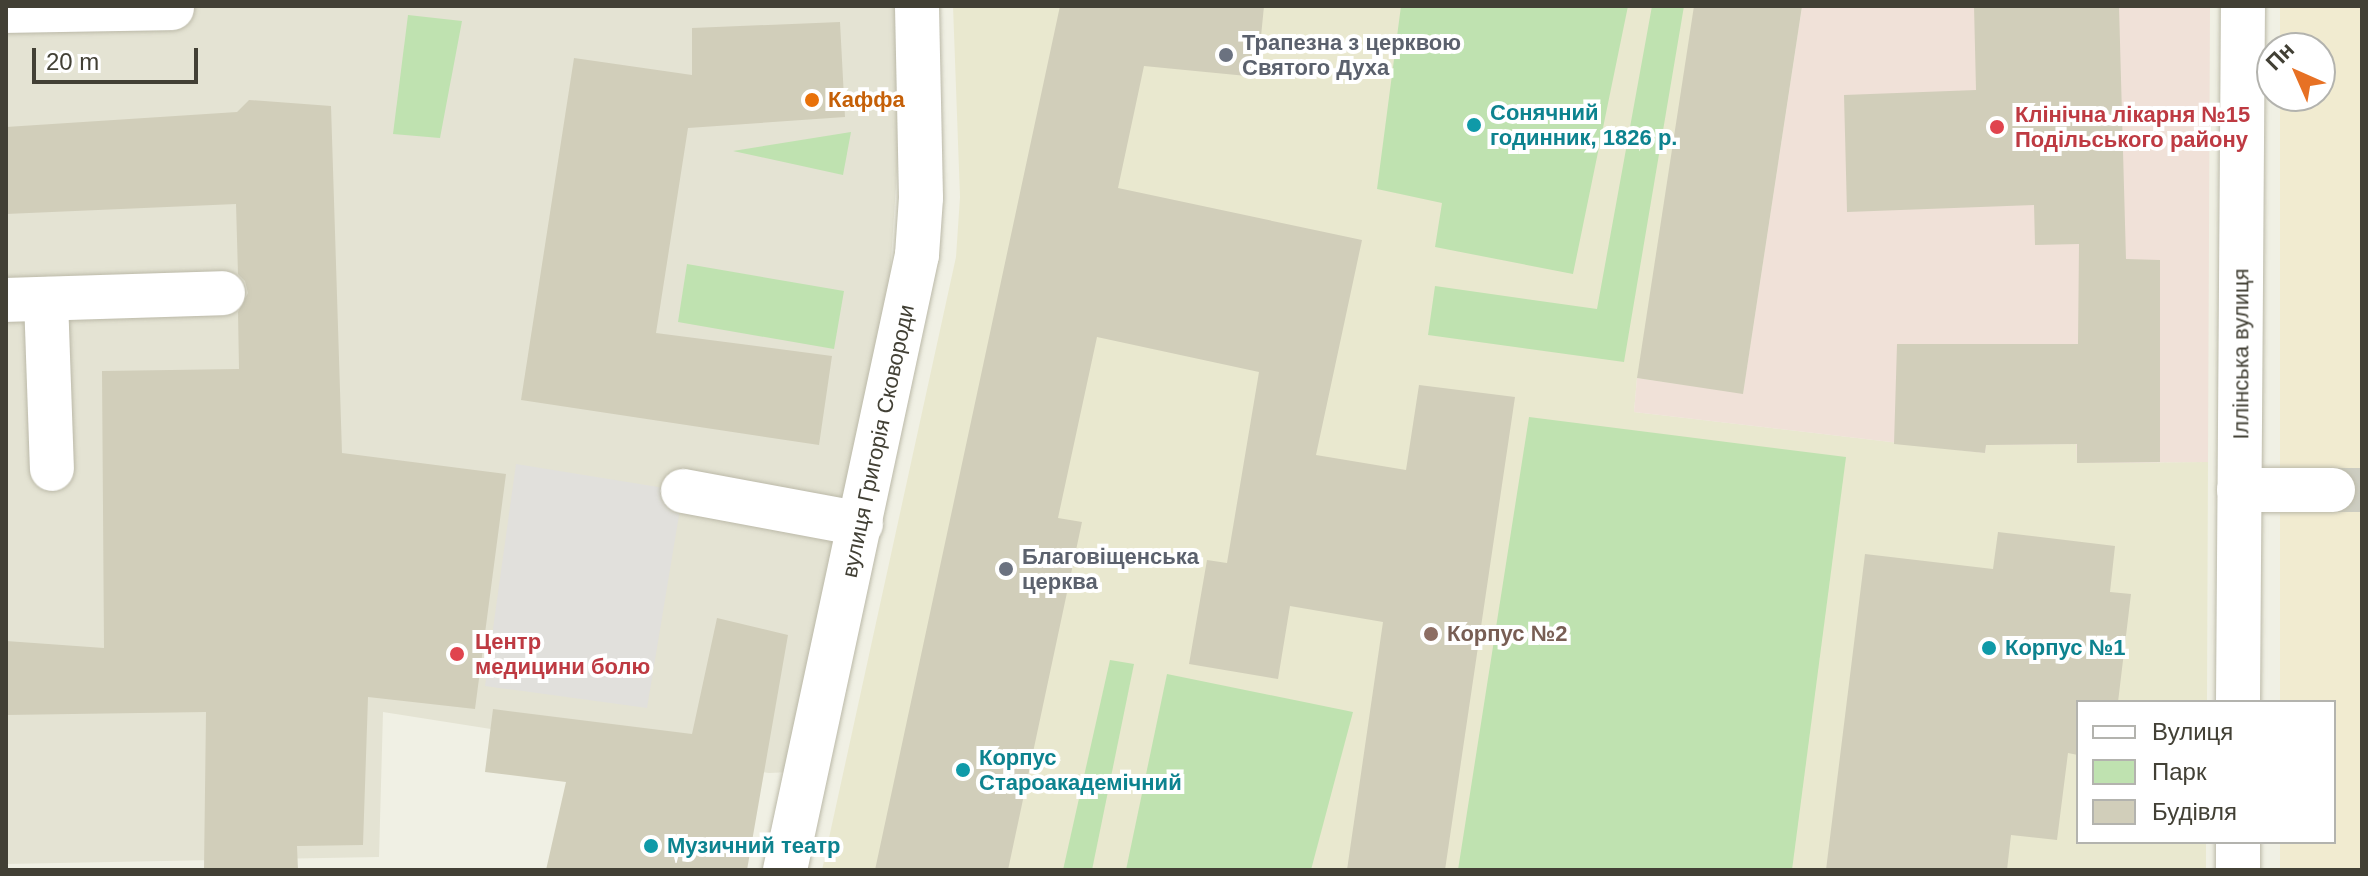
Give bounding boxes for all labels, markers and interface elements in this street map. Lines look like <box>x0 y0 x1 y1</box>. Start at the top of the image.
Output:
place label: Трапезна з церквою Святого Духа <box>1242 29 1461 80</box>
scale bar <box>36 32 202 82</box>
north arrow <box>2256 32 2336 112</box>
text: Пн <box>2261 37 2299 75</box>
marker: Трапезна з церквою Святого Духа <box>1217 46 1235 64</box>
text: 20 m <box>46 48 99 75</box>
place label: Каффа <box>828 87 905 113</box>
marker: Каффа <box>803 91 821 109</box>
place label: Сонячний годинник, 1826 р. <box>1490 99 1677 150</box>
place label: Клінічна лікарня №15 Подільського району <box>2015 101 2250 152</box>
marker: Сонячний годинник, 1826 р. <box>1465 116 1483 134</box>
marker: Клінічна лікарня №15 Подільського району <box>1986 116 2008 138</box>
street label: Іллінська вулиця <box>2228 268 2254 440</box>
street label: вулиця Григорія Сковороди <box>836 302 920 580</box>
place label: Благовіщенська церква <box>1022 543 1199 594</box>
marker: Благовіщенська церква <box>997 560 1015 578</box>
place label: Корпус №2 <box>1447 621 1567 647</box>
marker: Корпус №2 <box>1422 625 1440 643</box>
place label: Центр медицини болю <box>475 628 650 680</box>
place label: Корпус №1 <box>2005 635 2125 661</box>
marker: Корпус №1 <box>1980 639 1998 657</box>
marker: Центр медицини болю <box>446 643 468 665</box>
legend <box>2076 700 2336 844</box>
text: Вулиця <box>2152 718 2233 745</box>
place label: Корпус Староакадемічний <box>979 744 1182 796</box>
text: Парк <box>2152 758 2206 785</box>
marker: Корпус Староакадемічний <box>954 761 972 779</box>
text: Будівля <box>2152 798 2237 825</box>
place label: Музичний театр <box>667 833 840 859</box>
marker: Музичний театр <box>642 837 660 855</box>

